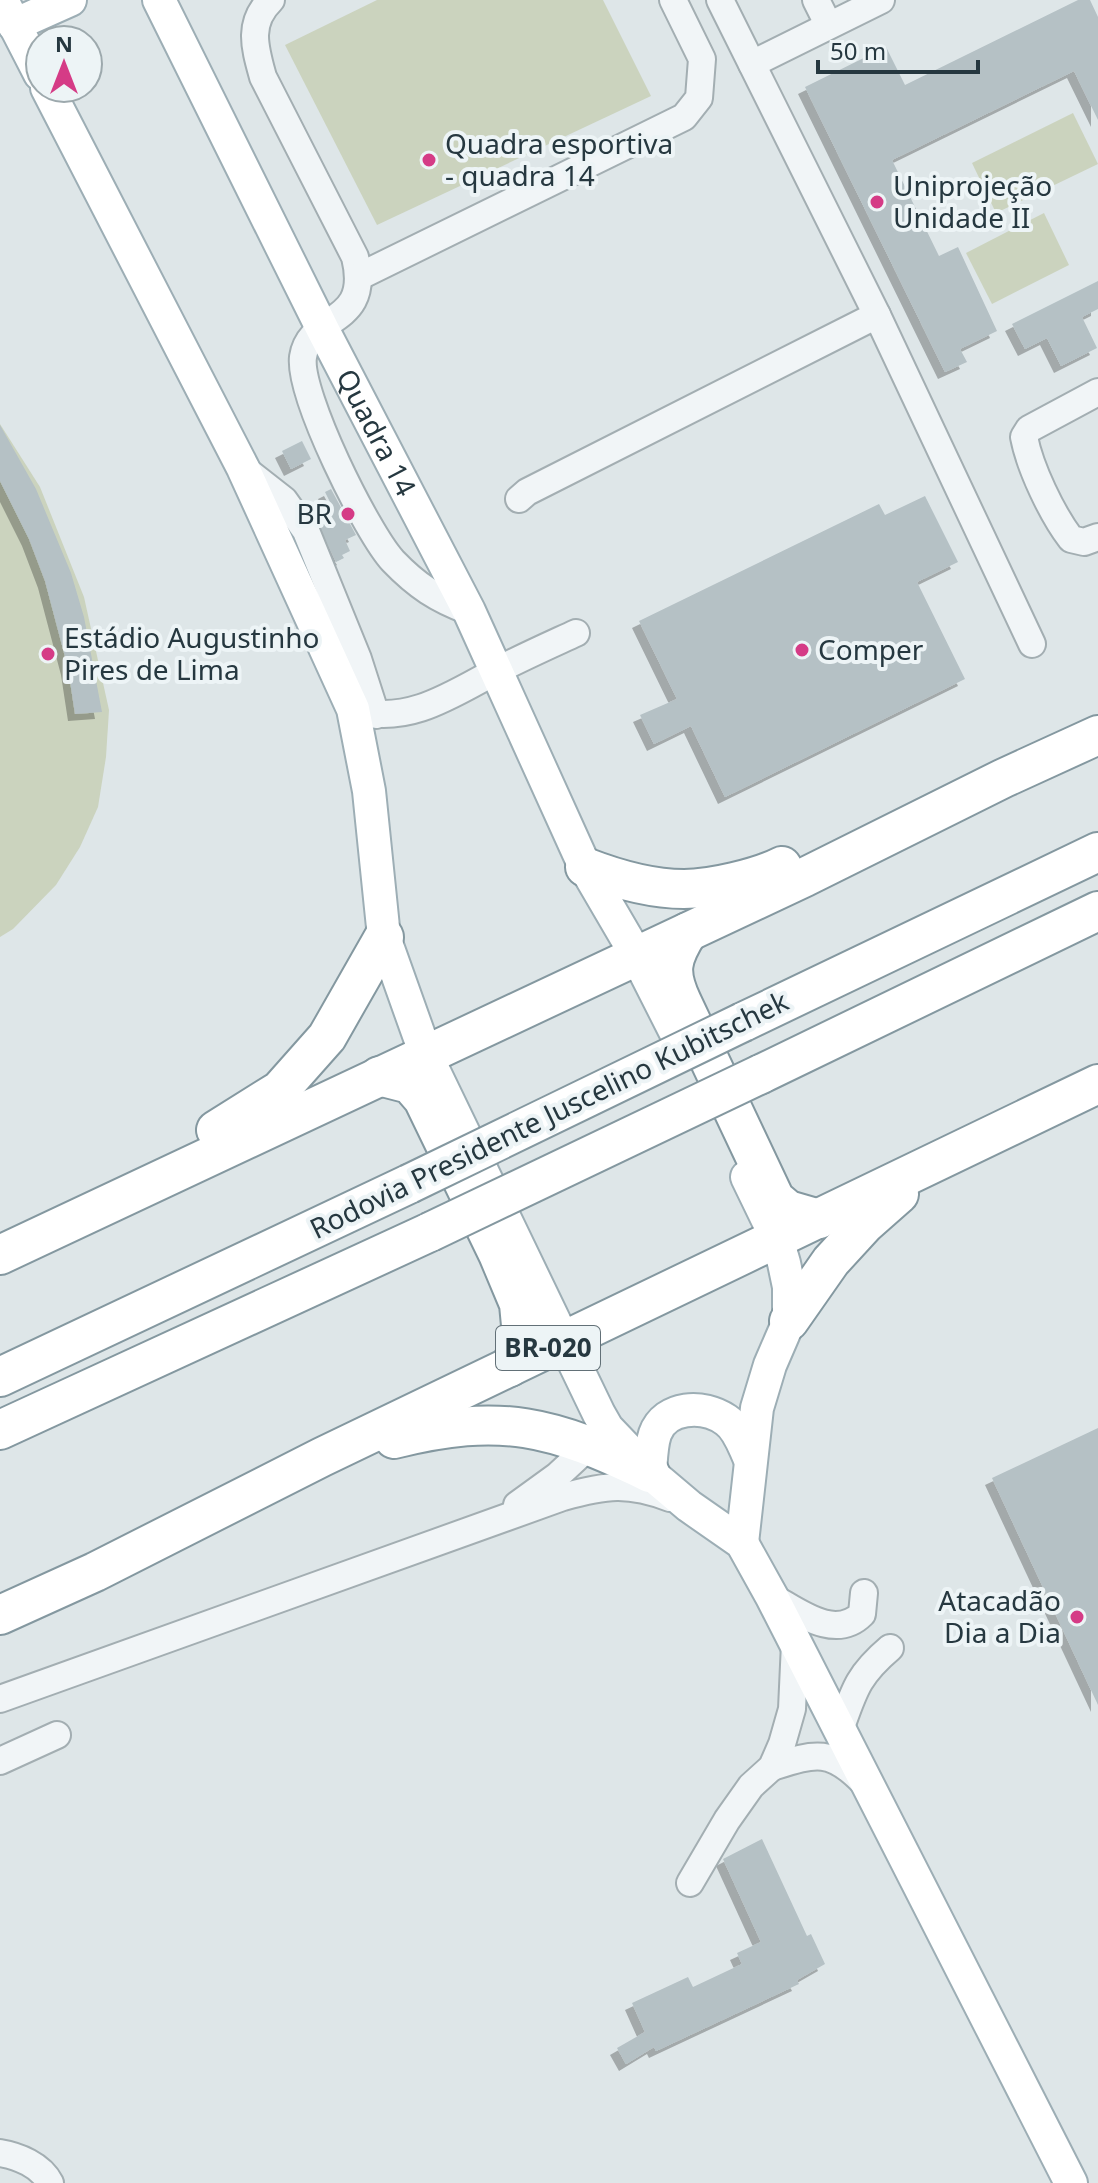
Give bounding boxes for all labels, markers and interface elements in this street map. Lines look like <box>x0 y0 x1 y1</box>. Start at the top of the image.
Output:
north arrow <box>24 24 104 104</box>
scale bar <box>818 24 978 74</box>
text: N <box>55 28 73 58</box>
text: 50 m <box>830 34 886 67</box>
place label: Quadra esportiva - quadra 14 <box>445 124 673 194</box>
marker: Quadra esportiva - quadra 14 <box>420 151 438 169</box>
place label: Uniprojeção Unidade II <box>893 166 1052 236</box>
marker: Uniprojeção Unidade II <box>868 193 886 211</box>
street label: Quadra 14 <box>328 362 426 502</box>
place label: BR <box>296 494 332 532</box>
marker: BR <box>339 505 357 523</box>
place label: Estádio Augustinho Pires de Lima <box>64 618 319 688</box>
place label: Comper <box>818 630 924 668</box>
marker: Comper <box>793 641 811 659</box>
marker: Estádio Augustinho Pires de Lima <box>39 645 57 663</box>
street label: Rodovia Presidente Juscelino Kubitschek <box>303 981 794 1247</box>
road number: BR-020 <box>496 1326 600 1370</box>
place label: Atacadão Dia a Dia <box>938 1581 1061 1651</box>
marker: Atacadão Dia a Dia <box>1068 1608 1086 1626</box>

